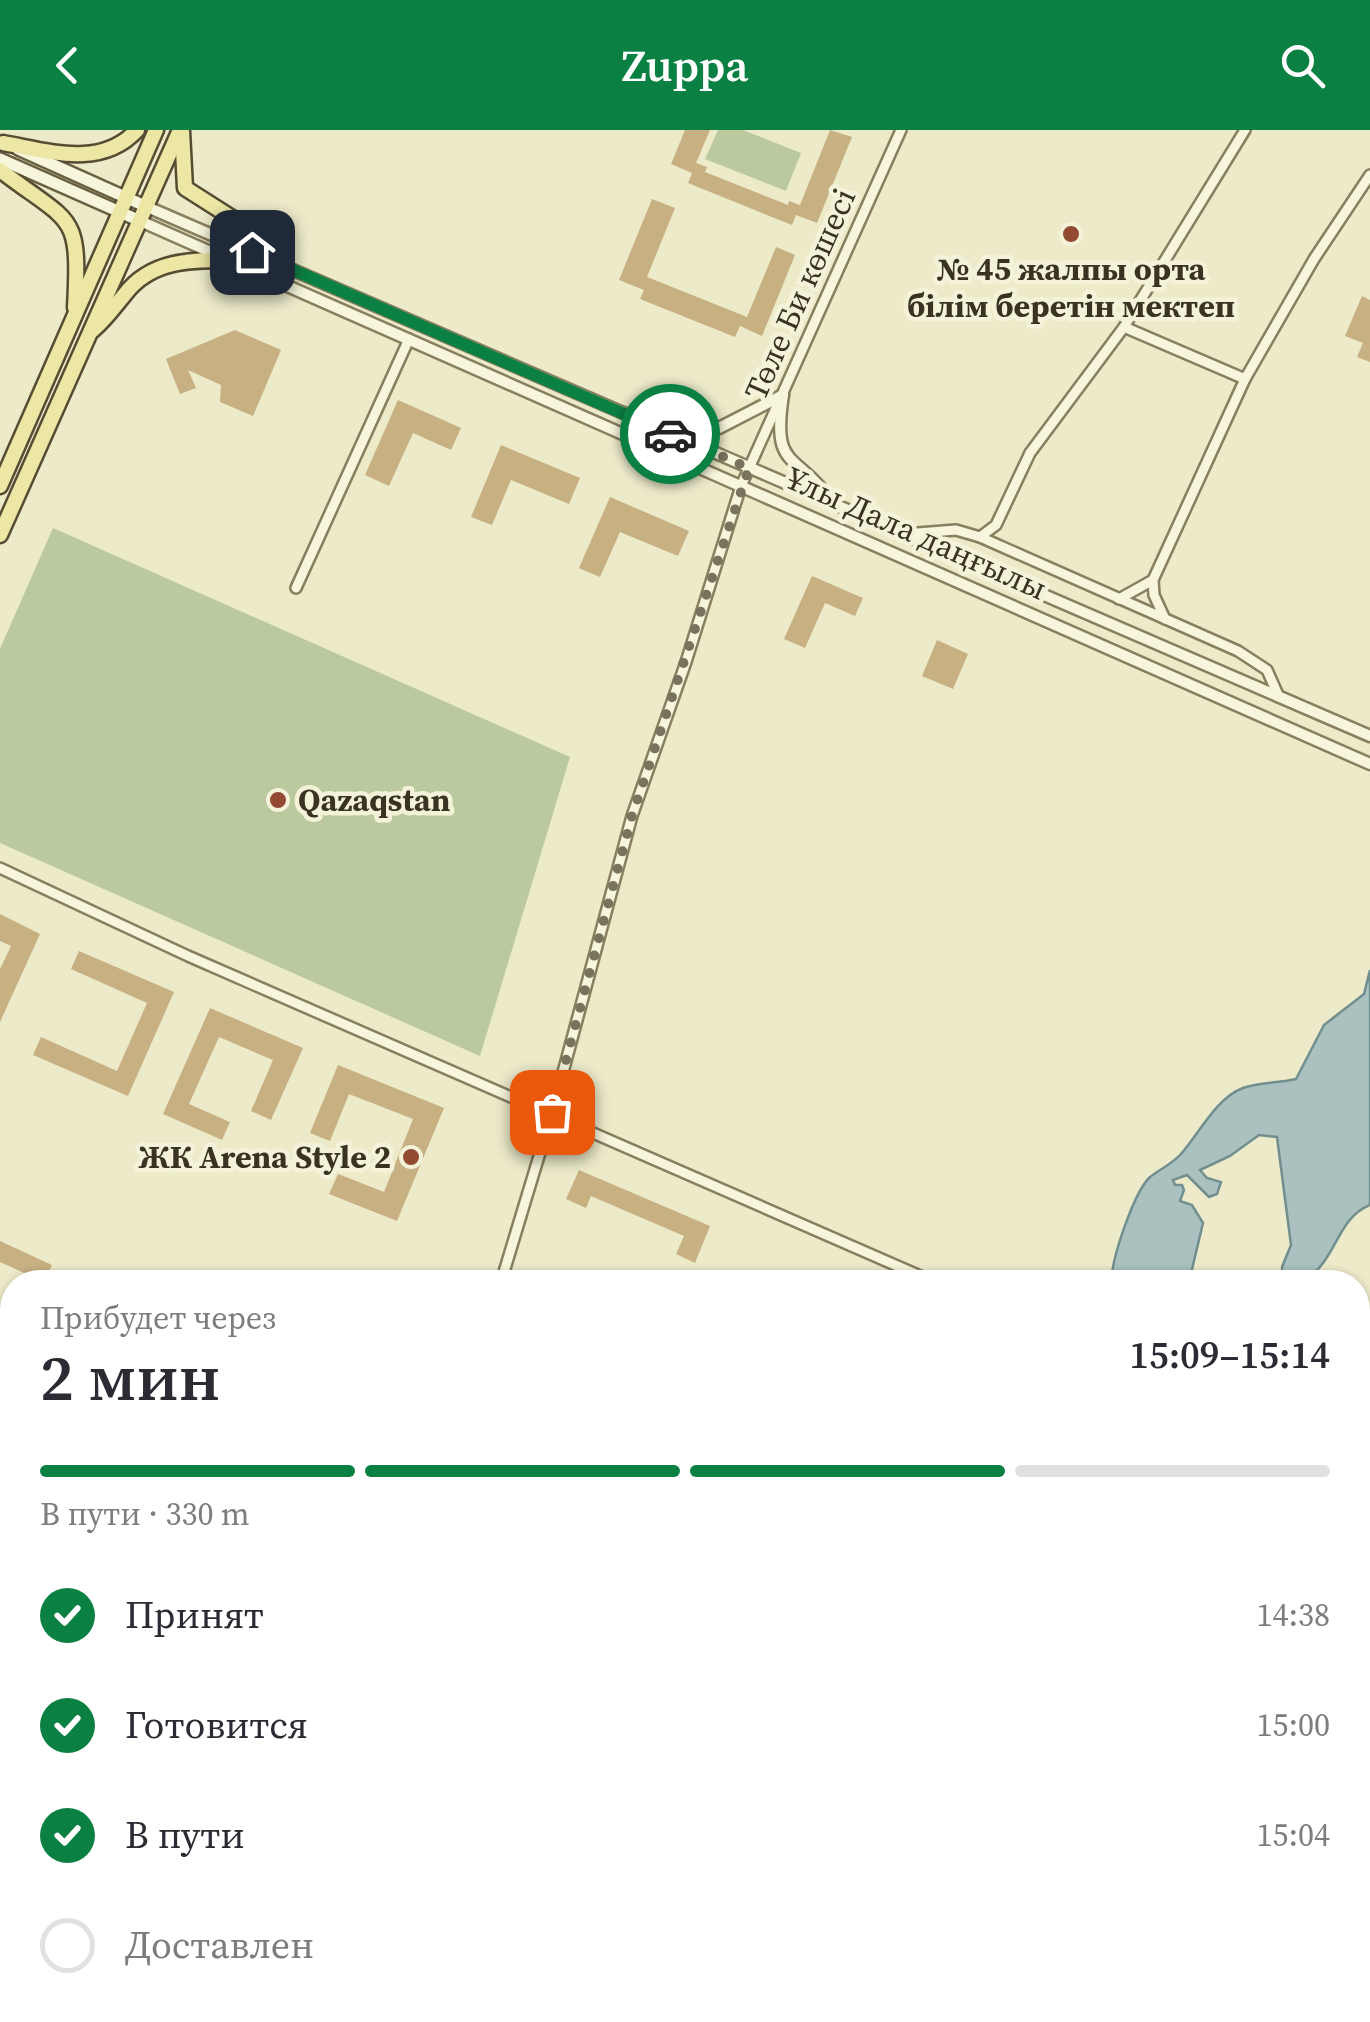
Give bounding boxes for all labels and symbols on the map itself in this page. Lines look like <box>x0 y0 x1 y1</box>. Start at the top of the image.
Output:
street label: Төле Би көшесі <box>734 181 866 407</box>
pin <box>210 210 295 295</box>
marker: № 45 жалпы орта білім беретін мектеп <box>1060 223 1082 245</box>
place label: № 45 жалпы орта білім беретін мектеп <box>907 247 1235 328</box>
courier <box>620 384 720 484</box>
street label: Ұлы Дала даңғылы <box>778 455 1054 611</box>
place label: Qazaqstan <box>298 778 451 822</box>
marker: Qazaqstan <box>267 789 289 811</box>
pin <box>510 1070 595 1155</box>
place label: ЖК Arena Style 2 <box>139 1135 391 1179</box>
marker: ЖК Arena Style 2 <box>400 1146 422 1168</box>

